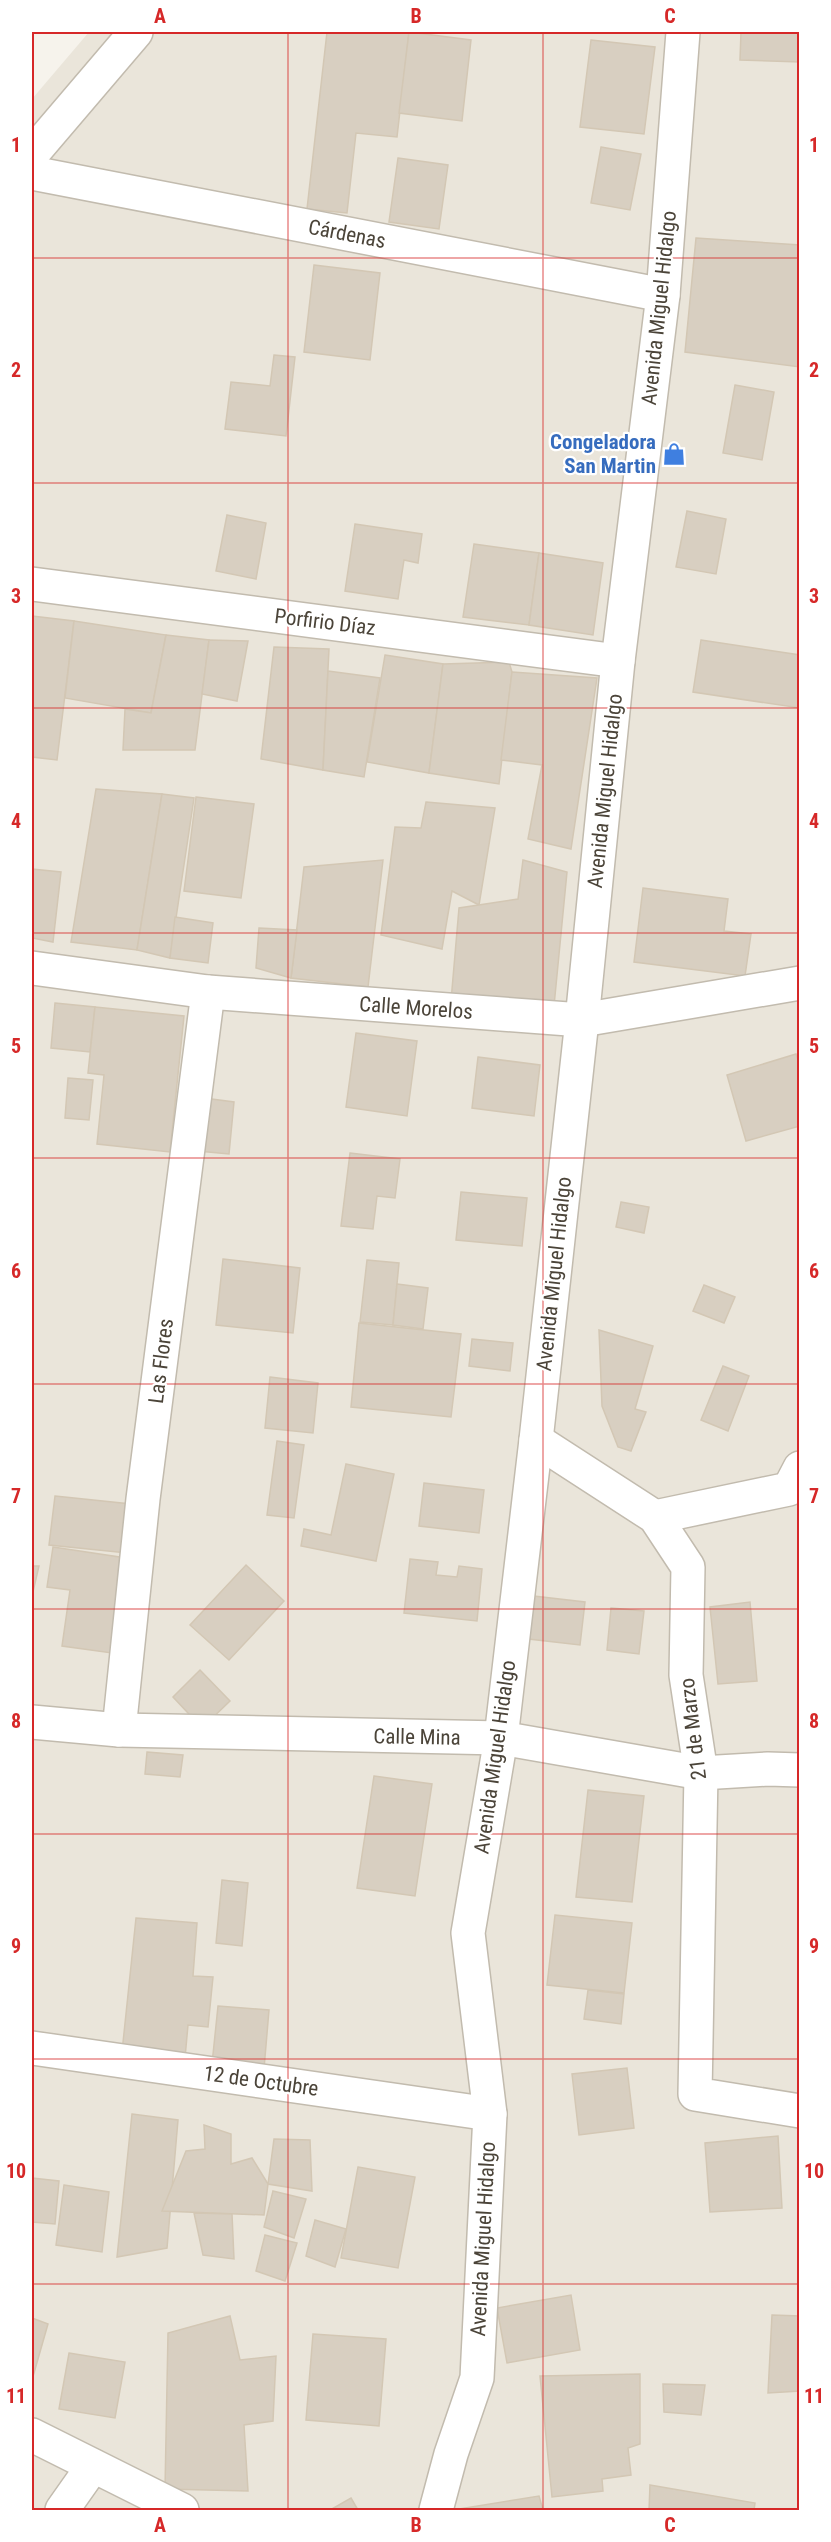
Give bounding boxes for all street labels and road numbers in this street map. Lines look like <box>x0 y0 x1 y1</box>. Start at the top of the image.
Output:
street label: Avenida Miguel Hidalgo <box>637 210 681 406</box>
street label: Cárdenas <box>306 215 388 253</box>
street label: Porfirio Díaz <box>273 604 377 640</box>
street label: Avenida Miguel Hidalgo <box>583 693 627 889</box>
street label: Calle Morelos <box>358 992 474 1024</box>
street label: Avenida Miguel Hidalgo <box>532 1176 576 1372</box>
street label: Las Flores <box>144 1317 178 1405</box>
street label: Avenida Miguel Hidalgo <box>470 1659 520 1855</box>
street label: 21 de Marzo <box>675 1677 711 1781</box>
street label: Calle Mina <box>373 1724 461 1750</box>
street label: 12 de Octubre <box>202 2061 320 2101</box>
street label: Avenida Miguel Hidalgo <box>466 2141 500 2337</box>

